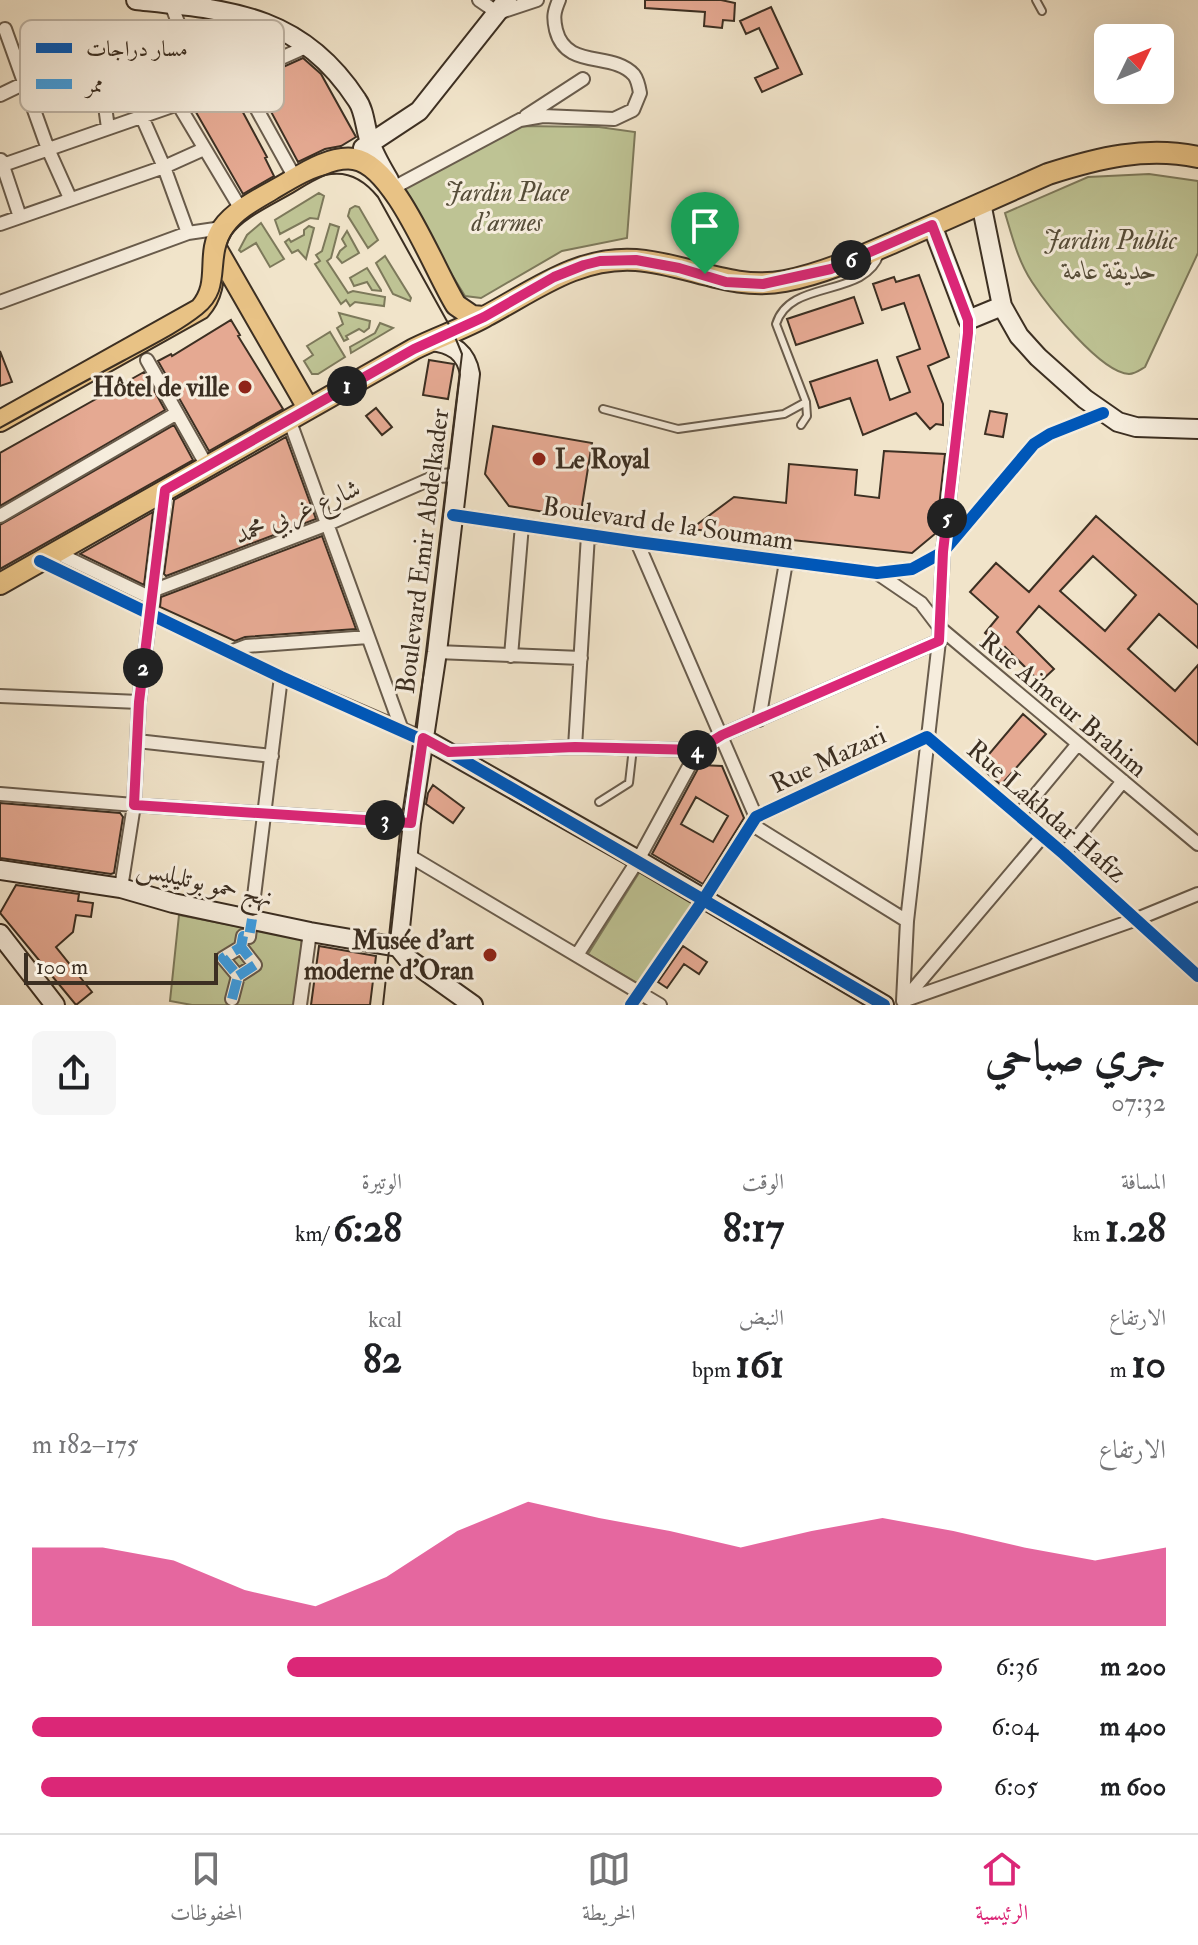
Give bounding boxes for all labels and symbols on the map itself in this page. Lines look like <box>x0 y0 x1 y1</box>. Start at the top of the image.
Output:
legend <box>20 20 284 112</box>
north arrow <box>1094 24 1174 104</box>
text: مسار دراجات <box>86 35 188 63</box>
text: ممر <box>84 71 104 99</box>
park label: Jardin Place d'armes <box>445 177 569 239</box>
pin <box>671 192 739 274</box>
park label: Jardin Public حديقة عامة <box>1043 225 1178 287</box>
pin: 6 <box>831 240 871 280</box>
pin: 1 <box>327 366 367 406</box>
place label: Hôtel de ville <box>93 372 229 404</box>
marker: Hôtel de ville <box>236 378 254 396</box>
street label: Boulevard Emir Abdelkader <box>390 407 456 695</box>
place label: Le Royal <box>555 444 650 477</box>
marker: Le Royal <box>530 450 548 468</box>
street label: شارع غربي محمد <box>230 472 367 556</box>
street label: Boulevard de la Soumam <box>540 491 796 557</box>
pin: 5 <box>927 498 967 538</box>
street label: Rue Aimeur Brahim <box>973 625 1154 784</box>
pin: 2 <box>123 648 163 688</box>
street label: Rue Mazari <box>766 719 891 801</box>
pin: 4 <box>677 730 717 770</box>
street label: Rue Lakhdar Hafiz <box>960 734 1133 890</box>
pin: 3 <box>365 800 405 840</box>
street label: نهج حمو بوتليليس <box>132 852 276 921</box>
place label: Musée d'art moderne d'Oran <box>304 925 475 987</box>
marker: Musée d'art moderne d'Oran <box>481 946 499 964</box>
scale bar <box>24 949 218 985</box>

